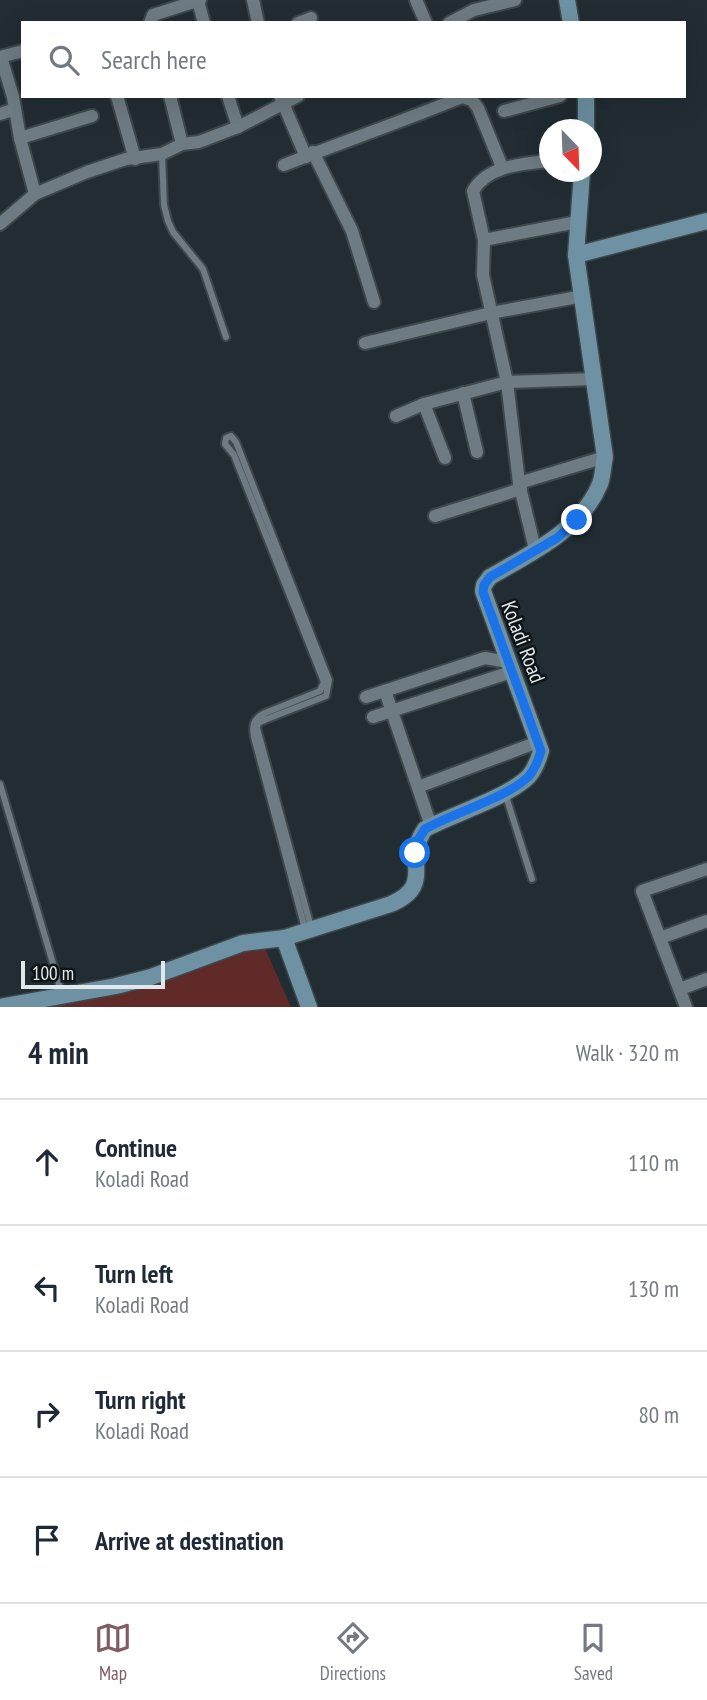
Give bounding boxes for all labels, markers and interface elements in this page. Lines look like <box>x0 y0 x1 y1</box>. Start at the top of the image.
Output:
search box <box>21 21 686 98</box>
icon: search <box>45 41 83 79</box>
text: Search here <box>101 43 207 76</box>
north arrow <box>539 119 602 182</box>
route end <box>561 504 592 535</box>
street label: Koladi Road <box>495 597 551 687</box>
route start <box>399 837 430 868</box>
scale bar <box>21 958 164 990</box>
text: 100 m <box>32 961 74 985</box>
text: 4 min <box>28 1033 89 1072</box>
text: Walk · 320 m <box>576 1038 679 1067</box>
text: Continue <box>95 1131 177 1164</box>
icon: ahead <box>28 1143 66 1181</box>
text: 110 m <box>628 1148 679 1177</box>
text: Koladi Road <box>95 1164 189 1193</box>
text: Turn left <box>95 1257 173 1290</box>
icon: left <box>28 1269 66 1307</box>
text: 130 m <box>628 1274 679 1303</box>
text: Koladi Road <box>95 1290 189 1319</box>
text: Turn right <box>95 1383 186 1416</box>
icon: right <box>28 1395 66 1433</box>
text: 80 m <box>638 1400 679 1429</box>
text: Koladi Road <box>95 1416 189 1445</box>
icon: arrive <box>28 1521 66 1559</box>
text: Arrive at destination <box>95 1524 284 1557</box>
tab: Map <box>94 1619 132 1685</box>
tab: Directions <box>320 1619 386 1685</box>
tab: Saved <box>574 1619 613 1685</box>

